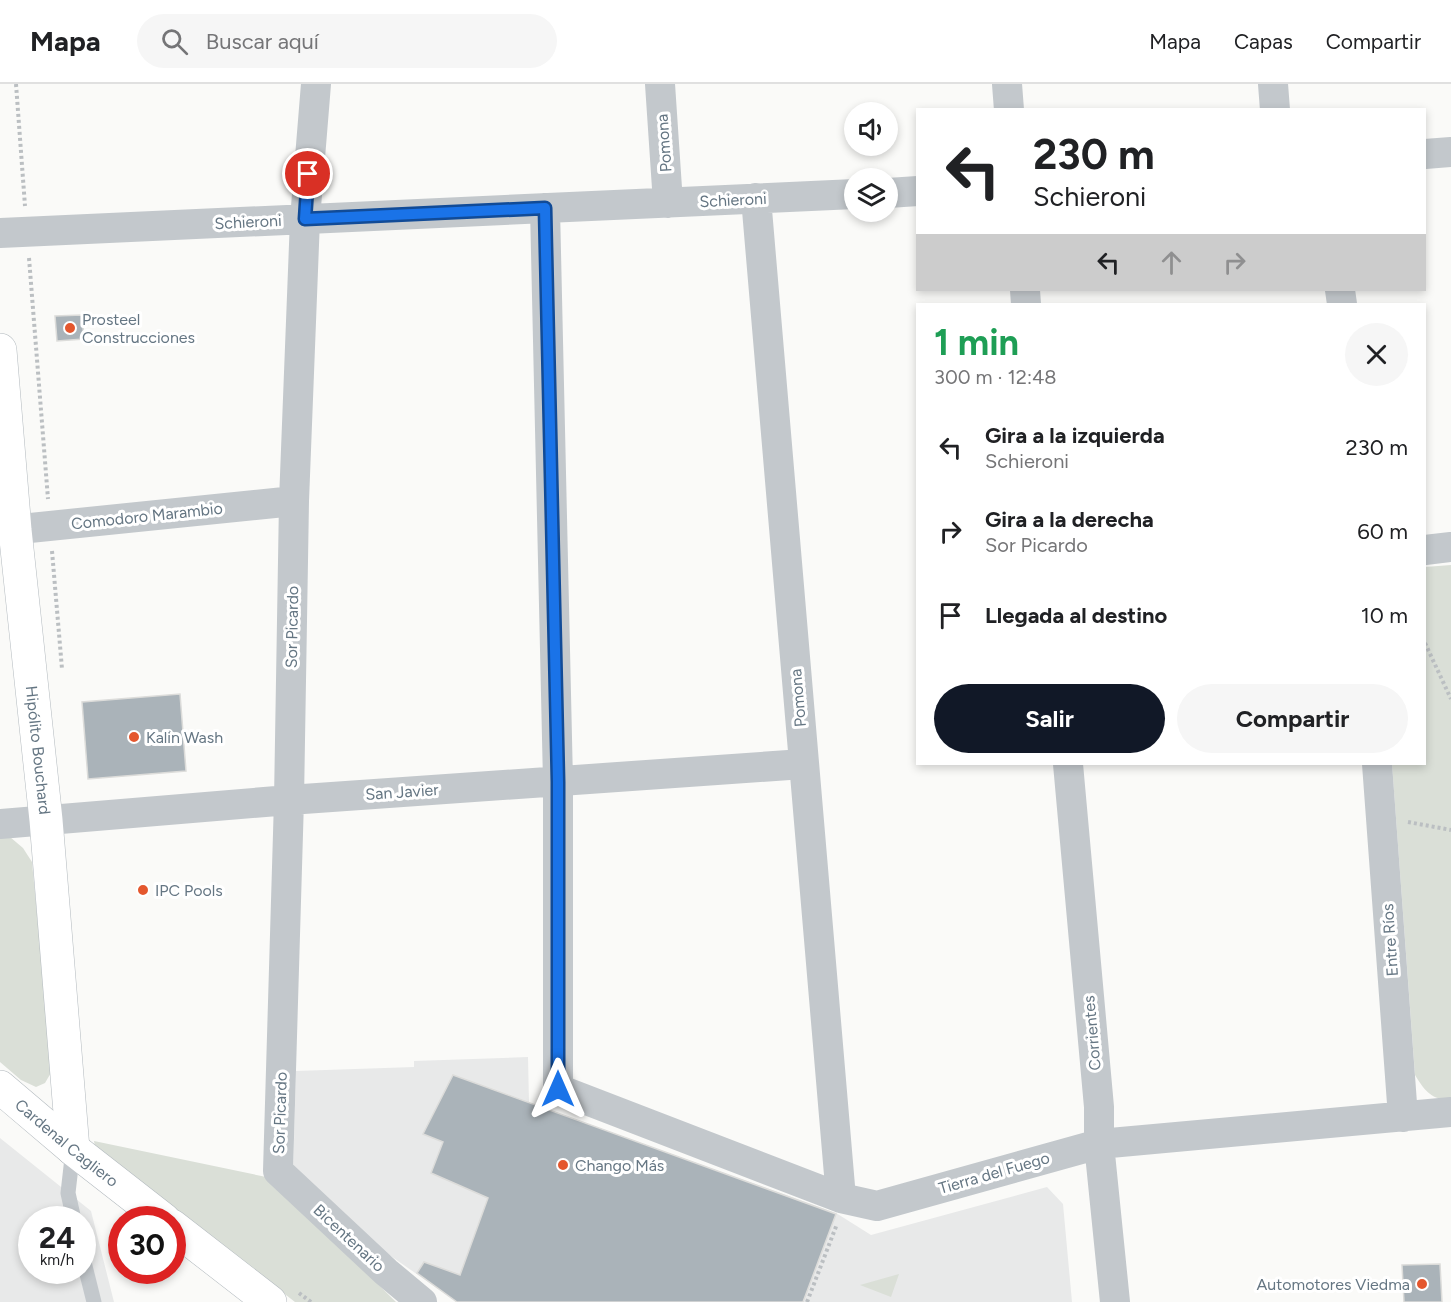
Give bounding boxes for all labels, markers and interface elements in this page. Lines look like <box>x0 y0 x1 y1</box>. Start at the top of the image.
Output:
search box <box>137 14 557 68</box>
text: Mapa <box>30 24 101 58</box>
icon: search <box>158 25 191 58</box>
text: Buscar aquí <box>206 28 319 55</box>
text: Mapa <box>1149 29 1201 54</box>
text: Capas <box>1234 29 1293 54</box>
text: Compartir <box>1326 29 1421 54</box>
map controls <box>844 102 898 222</box>
button: sound <box>844 102 898 156</box>
street label: Pomona <box>652 113 676 173</box>
text: 230 m <box>1033 129 1155 180</box>
icon: left <box>934 132 1012 210</box>
pin <box>282 148 333 199</box>
icon: arrive <box>291 157 324 190</box>
button: layers <box>844 168 898 222</box>
text: Schieroni <box>1033 180 1146 213</box>
street label: Schieroni <box>699 189 767 211</box>
street label: Schieroni <box>214 211 282 233</box>
icon: left <box>1092 246 1125 279</box>
icon: ahead <box>1155 246 1188 279</box>
icon: right <box>1218 246 1251 279</box>
place label: Prosteel Construcciones <box>82 310 195 347</box>
marker: Prosteel Construcciones <box>63 321 77 335</box>
text: 1 min <box>934 321 1019 364</box>
button: close <box>1345 323 1408 386</box>
text: 300 m · 12:48 <box>934 365 1057 389</box>
text: Gira a la izquierda <box>985 422 1165 449</box>
icon: left <box>934 431 967 464</box>
text: 230 m <box>1345 434 1408 461</box>
text: Schieroni <box>985 449 1069 473</box>
street label: Comodoro Marambio <box>70 499 224 533</box>
text: Gira a la derecha <box>985 506 1154 533</box>
icon: right <box>934 515 967 548</box>
text: 60 m <box>1357 518 1408 545</box>
text: Sor Picardo <box>985 533 1088 557</box>
street label: Sor Picardo <box>282 586 302 668</box>
icon: arrive <box>934 599 967 632</box>
text: Llegada al destino <box>985 602 1167 629</box>
text: 10 m <box>1361 602 1408 629</box>
street label: Pomona <box>786 668 810 728</box>
button: Salir <box>934 684 1165 753</box>
button: Compartir <box>1177 684 1408 753</box>
street label: Hipólito Bouchard <box>22 685 55 816</box>
place label: Kalin Wash <box>146 728 223 747</box>
marker: Kalin Wash <box>127 730 141 744</box>
street label: San Javier <box>365 780 440 804</box>
place label: IPC Pools <box>155 881 223 900</box>
marker: IPC Pools <box>136 883 150 897</box>
street label: Entre Ríos <box>1378 903 1402 977</box>
street label: Corrientes <box>1079 995 1105 1071</box>
position arrow <box>526 1057 590 1121</box>
street label: Sor Picardo <box>269 1072 291 1154</box>
street label: Cardenal Cagliero <box>11 1095 122 1190</box>
street label: Tierra del Fuego <box>936 1148 1052 1198</box>
place label: Chango Más <box>575 1156 664 1175</box>
marker: Chango Más <box>556 1158 570 1172</box>
street label: Bicentenario <box>310 1200 388 1276</box>
speed limit sign: 30 <box>108 1206 186 1284</box>
text: 24 <box>39 1219 75 1256</box>
text: km/h <box>40 1251 74 1269</box>
place label: Automotores Viedma <box>1257 1275 1410 1294</box>
marker: Automotores Viedma <box>1415 1277 1429 1291</box>

